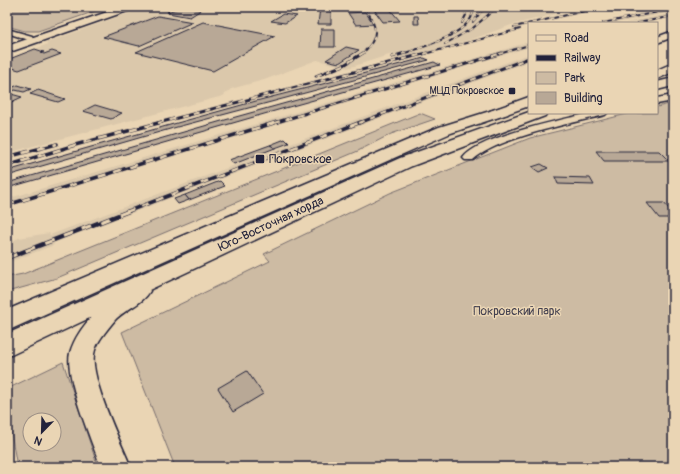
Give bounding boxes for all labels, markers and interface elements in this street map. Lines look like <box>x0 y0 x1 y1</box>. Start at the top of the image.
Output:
legend <box>528 22 658 114</box>
text: Road <box>564 31 589 46</box>
text: Railway <box>564 51 600 66</box>
text: Park <box>564 71 585 86</box>
place label: МЦД Покровское <box>429 85 504 97</box>
marker: МЦД Покровское <box>507 86 517 96</box>
text: Building <box>564 91 603 106</box>
place label: Покровское <box>269 152 332 167</box>
marker: Покровское <box>254 153 266 165</box>
street label: Юго-Восточная хорда <box>216 193 326 255</box>
park label: Покровский парк <box>473 304 561 319</box>
north arrow <box>22 412 62 452</box>
text: N <box>32 433 44 448</box>

